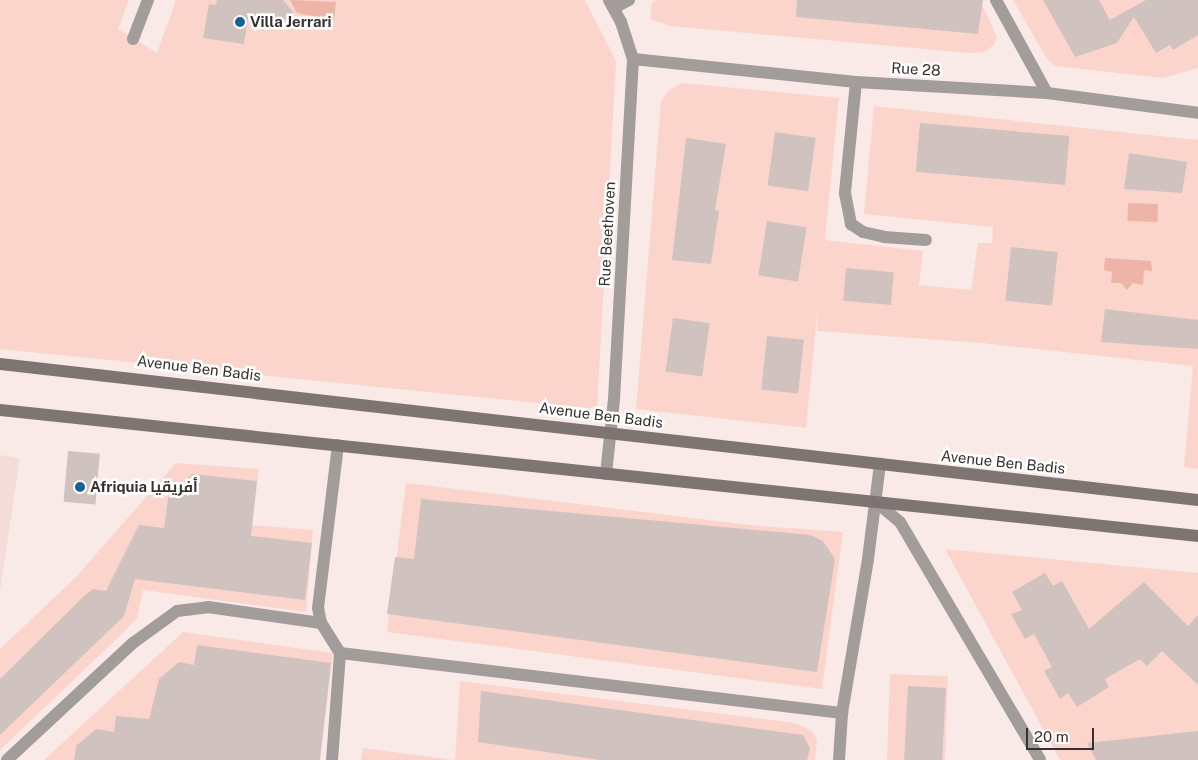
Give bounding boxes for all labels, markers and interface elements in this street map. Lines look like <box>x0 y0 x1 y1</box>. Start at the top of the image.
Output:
place label: Villa Jerrari <box>250 13 332 31</box>
marker: Villa Jerrari <box>234 16 246 28</box>
street label: Rue 28 <box>891 59 941 79</box>
street label: Rue Beethoven <box>595 181 619 287</box>
street label: Avenue Ben Badis <box>136 351 262 385</box>
street label: Avenue Ben Badis <box>538 398 664 432</box>
street label: Avenue Ben Badis <box>940 447 1066 477</box>
place label: Afriquia أفريقيا <box>90 478 198 496</box>
marker: Afriquia أفريقيا <box>74 481 86 493</box>
scale bar <box>1028 718 1096 750</box>
text: 20 m <box>1034 728 1069 745</box>

